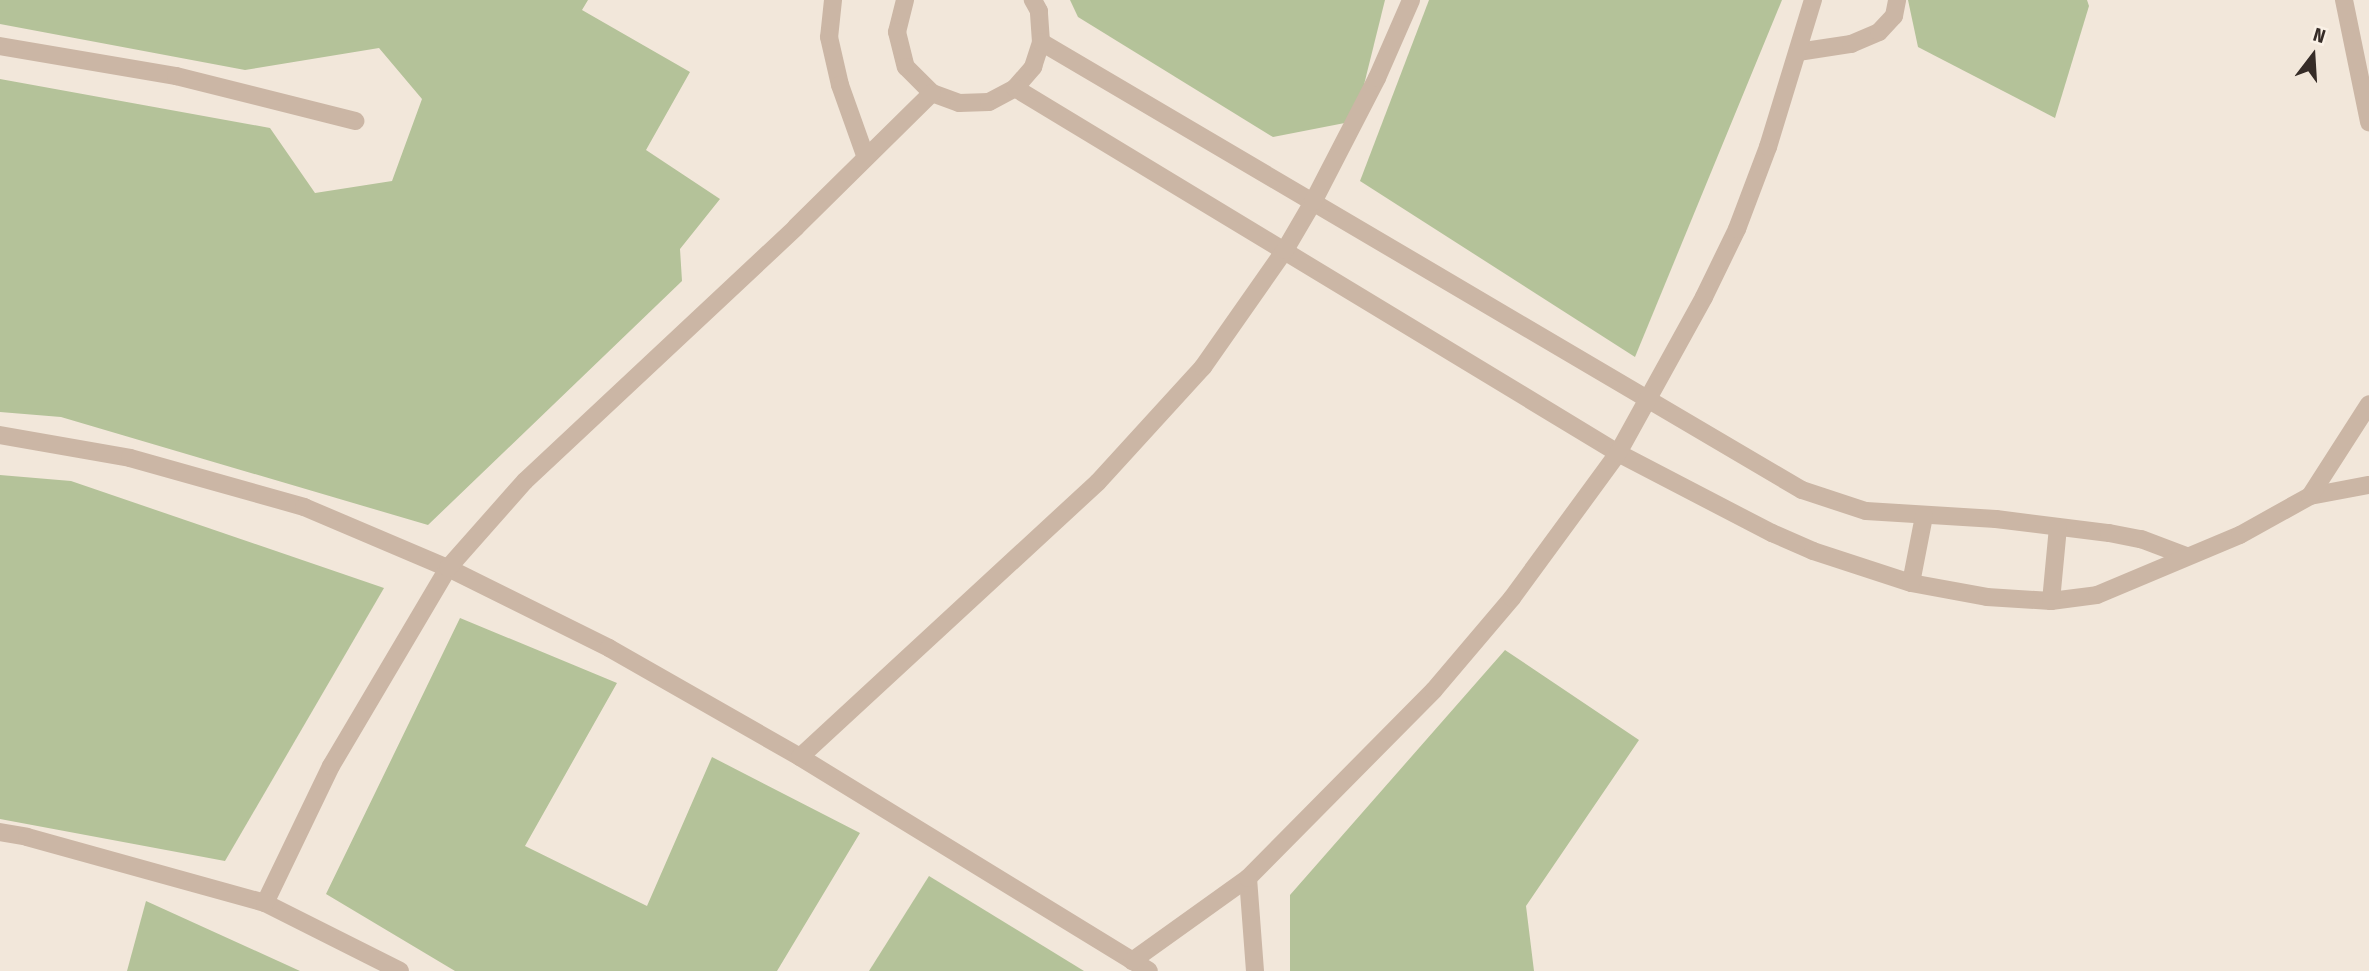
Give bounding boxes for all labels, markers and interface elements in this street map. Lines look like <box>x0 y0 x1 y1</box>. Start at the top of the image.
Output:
north arrow <box>2278 21 2348 91</box>
text: N <box>2310 23 2328 48</box>

